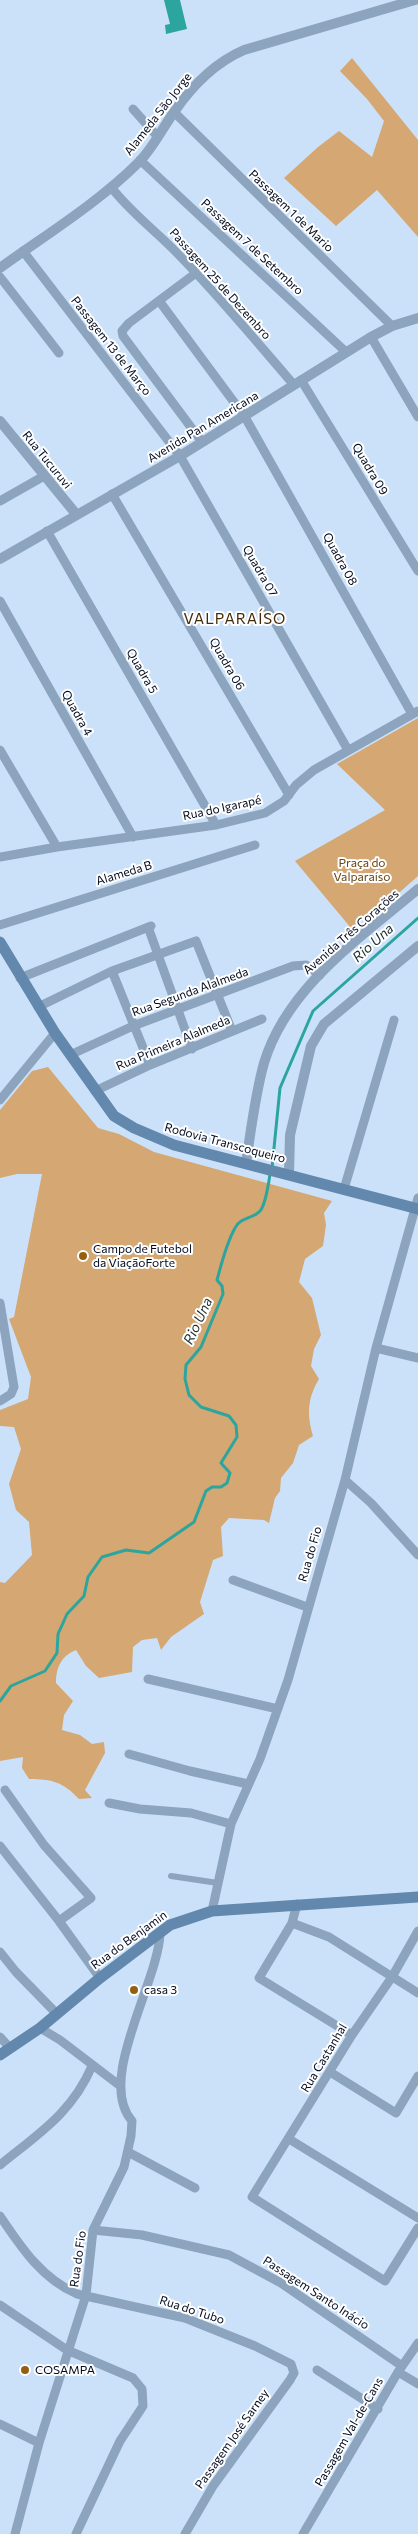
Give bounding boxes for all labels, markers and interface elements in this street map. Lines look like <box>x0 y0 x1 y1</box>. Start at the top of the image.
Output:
street label: Alameda São Jorge <box>121 70 195 158</box>
street label: Passagem 1 de Mario <box>246 167 336 255</box>
street label: Passagem 7 de Setembro <box>198 196 306 298</box>
street label: Passagem 25 de Dezembro <box>166 225 274 343</box>
street label: Passagem 13 de Março <box>68 294 154 398</box>
street label: Avenida Pan Americana <box>145 388 261 466</box>
street label: Rua Tucuruvi <box>19 428 75 492</box>
street label: Quadra 09 <box>349 440 391 498</box>
street label: Quadra 08 <box>320 530 360 588</box>
street label: Quadra 07 <box>239 543 281 599</box>
district label: VALPARAÍSO <box>182 610 288 628</box>
street label: Quadra 06 <box>206 635 248 693</box>
street label: Quadra 5 <box>123 646 161 696</box>
street label: Quadra 4 <box>59 688 95 738</box>
street label: Rua do Igarapé <box>181 793 263 823</box>
park label: Praça do Valparaíso <box>334 856 390 884</box>
street label: Alameda B <box>94 858 154 888</box>
street label: Avenida Três Corações <box>300 886 402 978</box>
water label: Rio Una <box>349 920 397 966</box>
street label: Rua Segunda Alalmeda <box>130 964 250 1020</box>
street label: Rua Primeira Alalmeda <box>114 1012 232 1074</box>
street label: Rodovia Transcoqueiro <box>163 1120 287 1166</box>
place label: Campo de Futebol da ViaçãoForte <box>93 1242 192 1270</box>
marker: Campo de Futebol da ViaçãoForte <box>77 1250 89 1262</box>
water label: Rio Una <box>180 1295 216 1347</box>
street label: Rua do Fio <box>295 1525 325 1583</box>
street label: Rua do Benjamin <box>88 1908 170 1972</box>
place label: casa 3 <box>144 1983 177 1997</box>
marker: casa 3 <box>128 1984 140 1996</box>
street label: Rua Castanhal <box>298 2021 350 2095</box>
street label: Rua do Fio <box>67 2230 89 2288</box>
street label: Passagem Santo Inácio <box>260 2253 372 2333</box>
street label: Rua do Tubo <box>158 2293 226 2327</box>
place label: COSAMPA <box>35 2363 95 2377</box>
marker: COSAMPA <box>19 2364 31 2376</box>
street label: Passagem Val-de-Cans <box>312 2375 386 2489</box>
street label: Passagem José Sarney <box>192 2386 272 2492</box>

